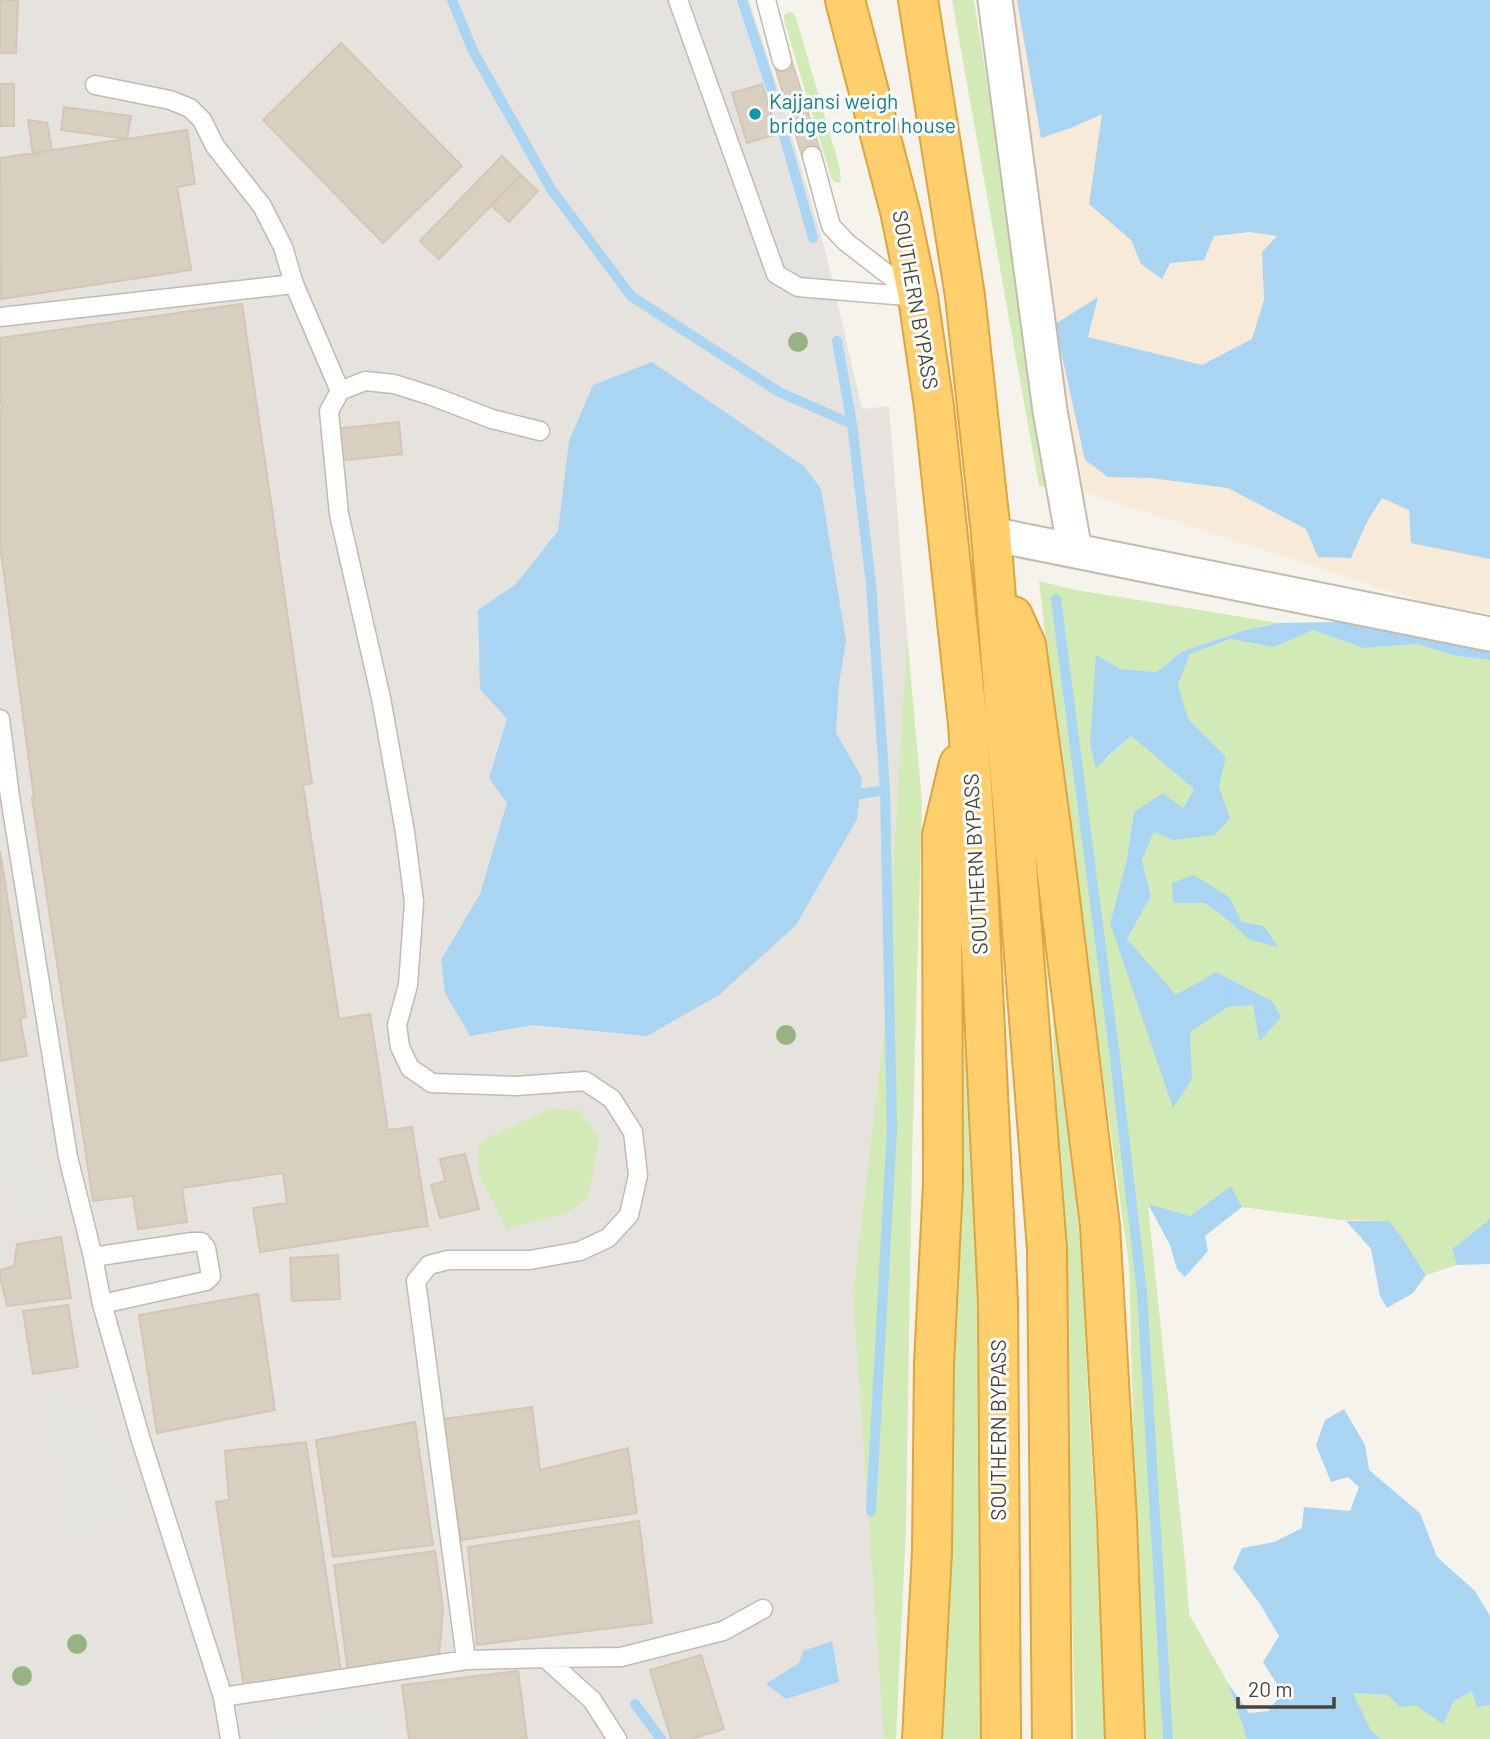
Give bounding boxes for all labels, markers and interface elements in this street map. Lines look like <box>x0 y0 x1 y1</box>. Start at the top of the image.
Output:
place label: Kajjansi weigh bridge control house <box>769 88 956 137</box>
marker: Kajjansi weigh bridge control house <box>747 106 763 122</box>
street label: SOUTHERN BYPASS <box>888 208 945 391</box>
street label: SOUTHERN BYPASS <box>957 773 992 955</box>
street label: SOUTHERN BYPASS <box>985 1339 1010 1521</box>
scale bar <box>1238 1666 1334 1710</box>
text: 20 m <box>1248 1676 1293 1701</box>

